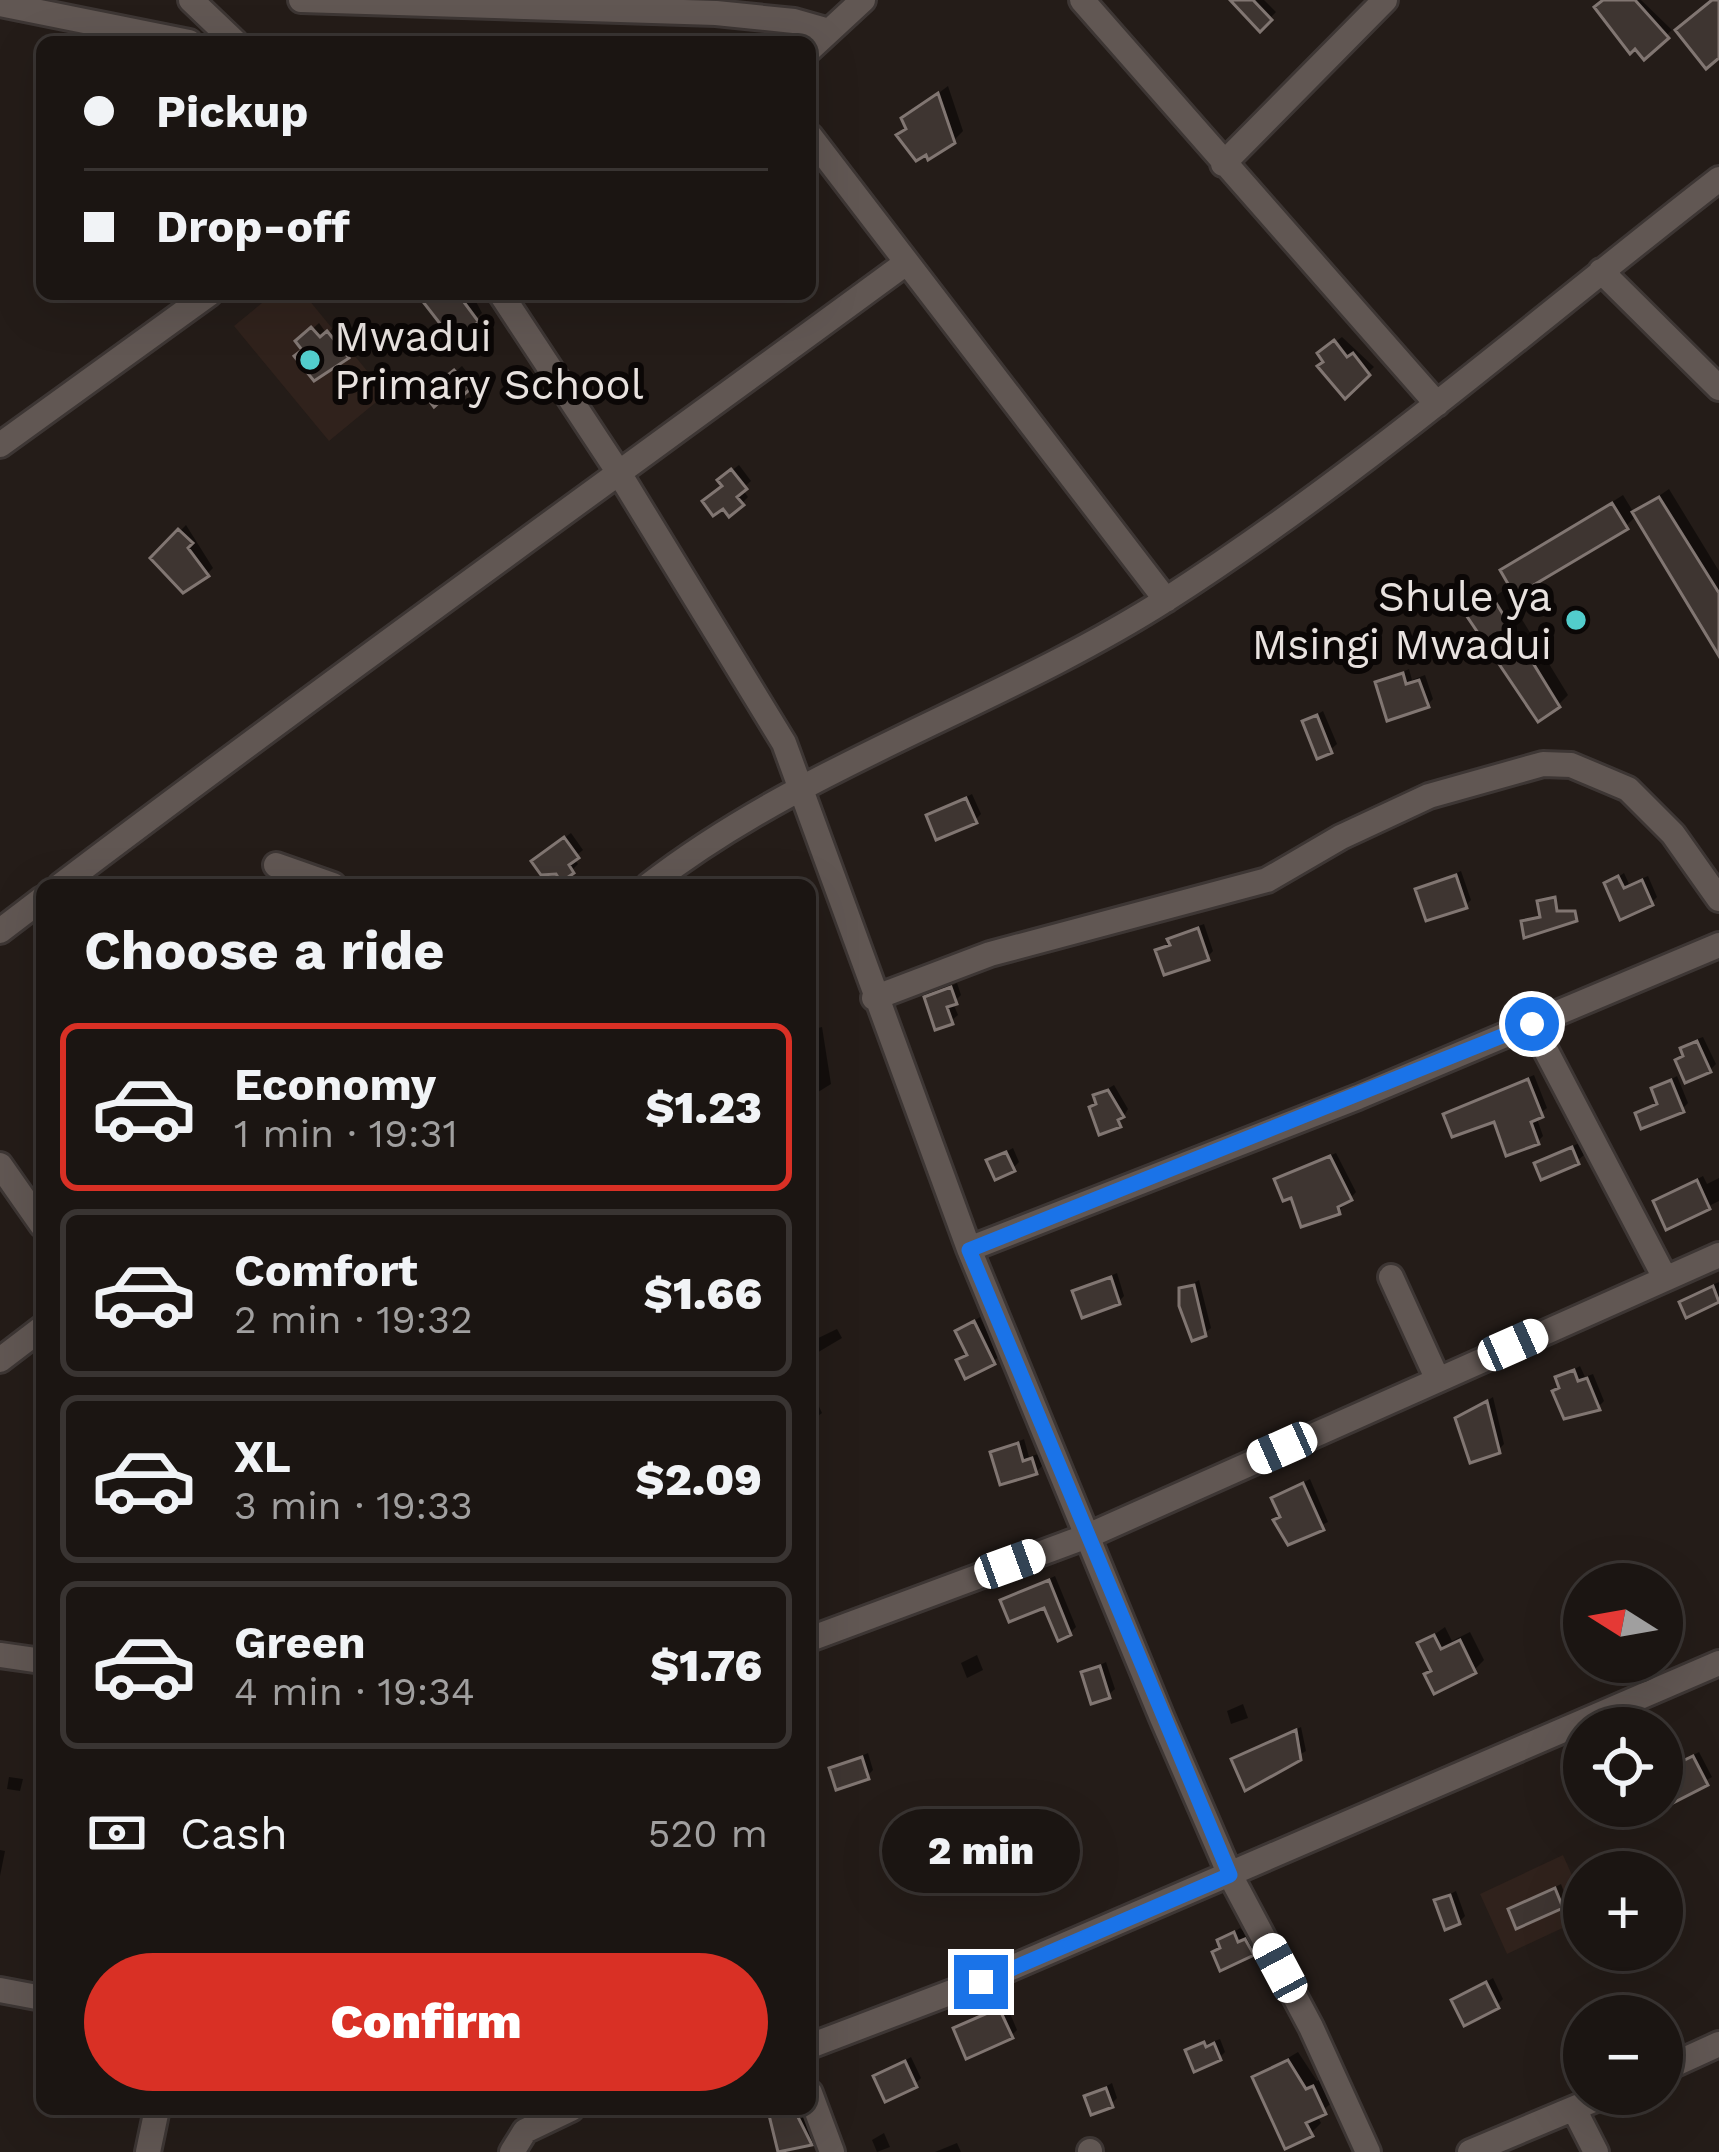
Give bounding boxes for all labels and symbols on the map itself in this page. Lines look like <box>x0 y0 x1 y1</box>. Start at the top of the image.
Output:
place label: Mwadui Primary School <box>334 312 644 409</box>
marker: Mwadui Primary School <box>297 347 323 373</box>
place label: Shule ya Msingi Mwadui <box>1252 572 1552 669</box>
marker: Shule ya Msingi Mwadui <box>1563 607 1589 633</box>
route start <box>1505 997 1559 1051</box>
car <box>1473 1314 1553 1376</box>
car <box>1242 1417 1322 1479</box>
car <box>970 1535 1050 1593</box>
north arrow <box>1563 1563 1683 1683</box>
callout: 2 min <box>882 1808 1080 1892</box>
car <box>1247 1928 1313 2008</box>
route end <box>954 1955 1008 2009</box>

